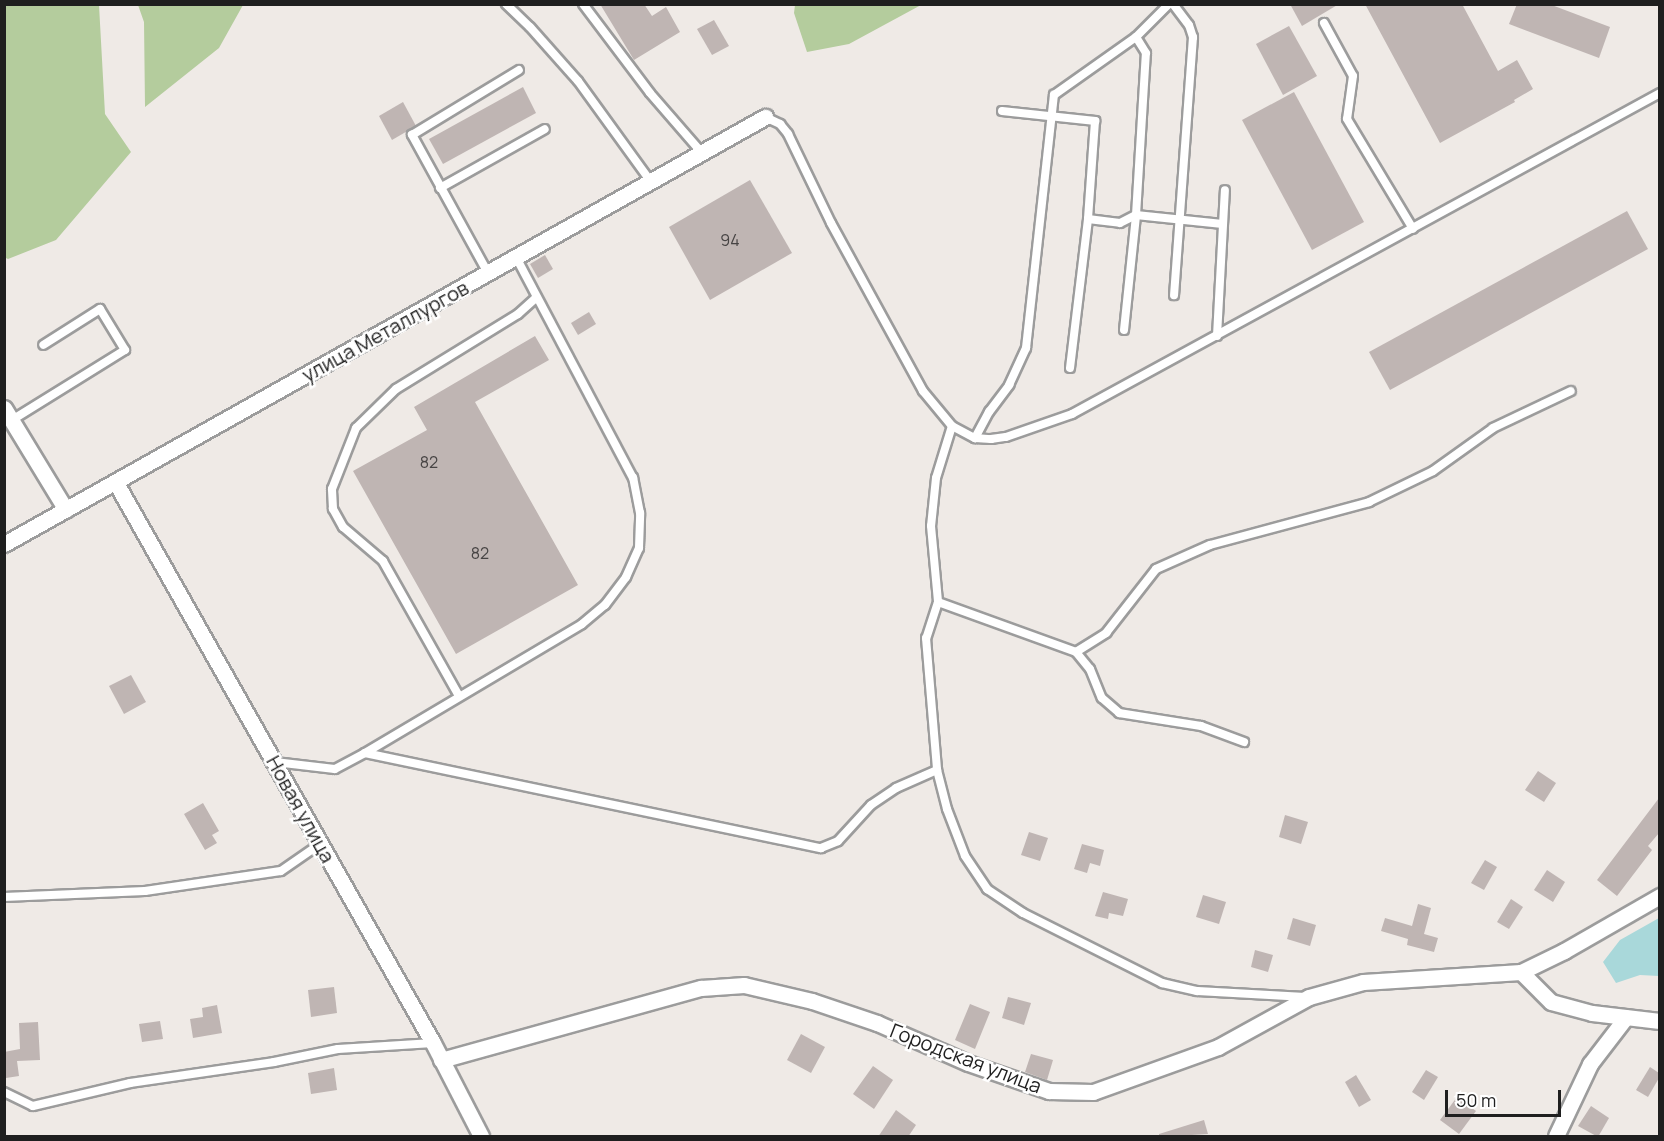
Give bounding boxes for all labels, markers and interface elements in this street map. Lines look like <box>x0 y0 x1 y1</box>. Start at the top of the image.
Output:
house number: 94 <box>720 230 740 250</box>
street label: улица Металлургов <box>298 275 472 387</box>
house number: 82 <box>420 452 438 472</box>
house number: 82 <box>471 543 489 563</box>
street label: Новая улица <box>262 751 340 867</box>
street label: Городская улица <box>887 1018 1045 1098</box>
scale bar <box>1448 1078 1564 1116</box>
text: 50 m <box>1456 1088 1496 1112</box>

